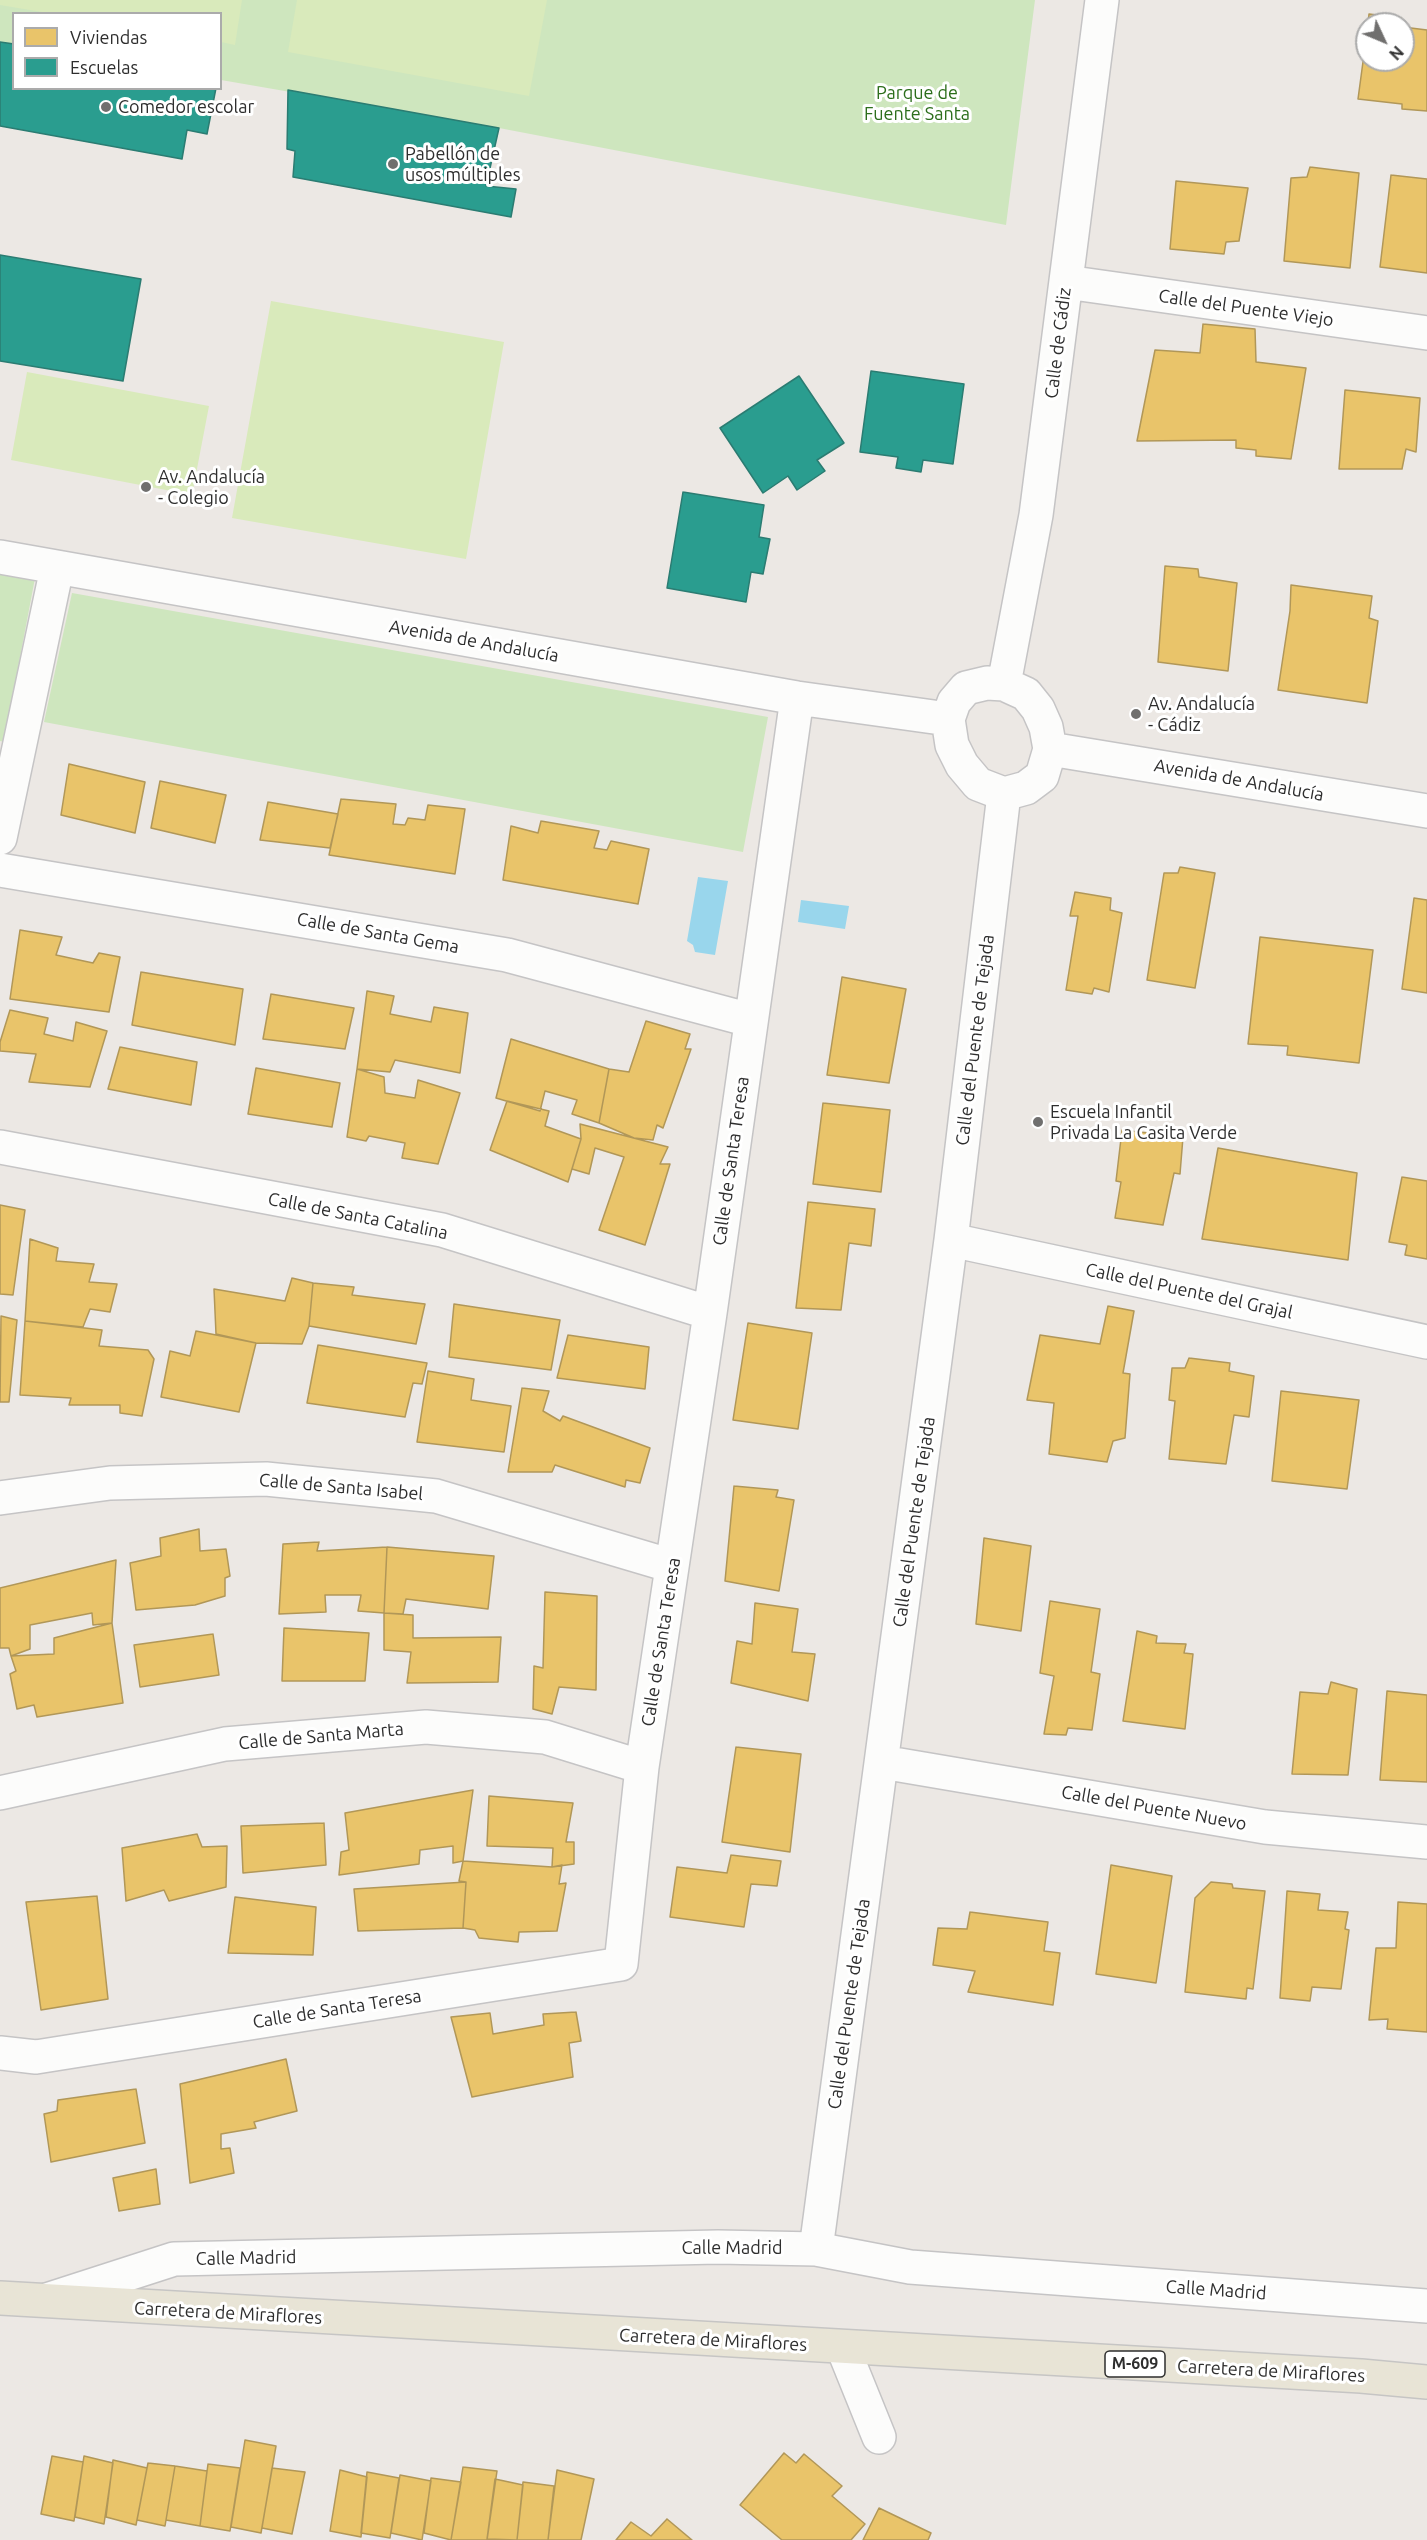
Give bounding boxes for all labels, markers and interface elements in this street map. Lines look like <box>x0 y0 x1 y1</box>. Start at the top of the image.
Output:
legend <box>12 12 222 90</box>
north arrow <box>1355 12 1415 72</box>
text: Viviendas <box>70 27 147 47</box>
text: N <box>1386 43 1407 64</box>
text: Escuelas <box>70 57 138 77</box>
park label: Parque de Fuente Santa <box>864 82 970 124</box>
place label: Comedor escolar <box>118 96 254 118</box>
marker: Comedor escolar <box>99 100 113 114</box>
place label: Pabellón de usos múltiples <box>405 143 521 186</box>
marker: Pabellón de usos múltiples <box>386 157 400 171</box>
street label: Calle del Puente Viejo <box>1157 285 1335 331</box>
street label: Calle de Cádiz <box>1040 286 1076 400</box>
place label: Av. Andalucía - Colegio <box>158 466 265 508</box>
marker: Av. Andalucía - Colegio <box>139 480 153 494</box>
street label: Avenida de Andalucía <box>387 615 561 667</box>
place label: Av. Andalucía - Cádiz <box>1148 693 1255 736</box>
marker: Av. Andalucía - Cádiz <box>1129 707 1143 721</box>
street label: Avenida de Andalucía <box>1152 754 1326 806</box>
street label: Calle de Santa Gema <box>295 908 461 958</box>
street label: Calle del Puente de Tejada <box>951 933 999 1147</box>
street label: Calle de Santa Teresa <box>708 1075 754 1247</box>
place label: Escuela Infantil Privada La Casita Verde <box>1050 1101 1237 1144</box>
marker: Escuela Infantil Privada La Casita Verde <box>1031 1115 1045 1129</box>
street label: Calle de Santa Catalina <box>266 1188 450 1244</box>
street label: Calle del Puente del Grajal <box>1084 1258 1294 1324</box>
street label: Calle del Puente de Tejada <box>889 1415 939 1629</box>
street label: Calle de Santa Isabel <box>258 1469 424 1505</box>
street label: Calle de Santa Teresa <box>637 1556 685 1728</box>
street label: Calle de Santa Marta <box>237 1718 405 1754</box>
street label: Calle del Puente Nuevo <box>1060 1781 1248 1835</box>
street label: Calle del Puente de Tejada <box>824 1897 874 2111</box>
street label: Calle de Santa Teresa <box>251 1985 423 2033</box>
street label: Calle Madrid <box>682 2237 782 2259</box>
street label: Calle Madrid <box>195 2246 297 2270</box>
street label: Calle Madrid <box>1165 2276 1267 2304</box>
street label: Carretera de Miraflores <box>133 2297 323 2329</box>
street label: Carretera de Miraflores <box>618 2324 808 2356</box>
road number: M-609 <box>1105 2351 1165 2377</box>
street label: Carretera de Miraflores <box>1176 2355 1366 2387</box>

